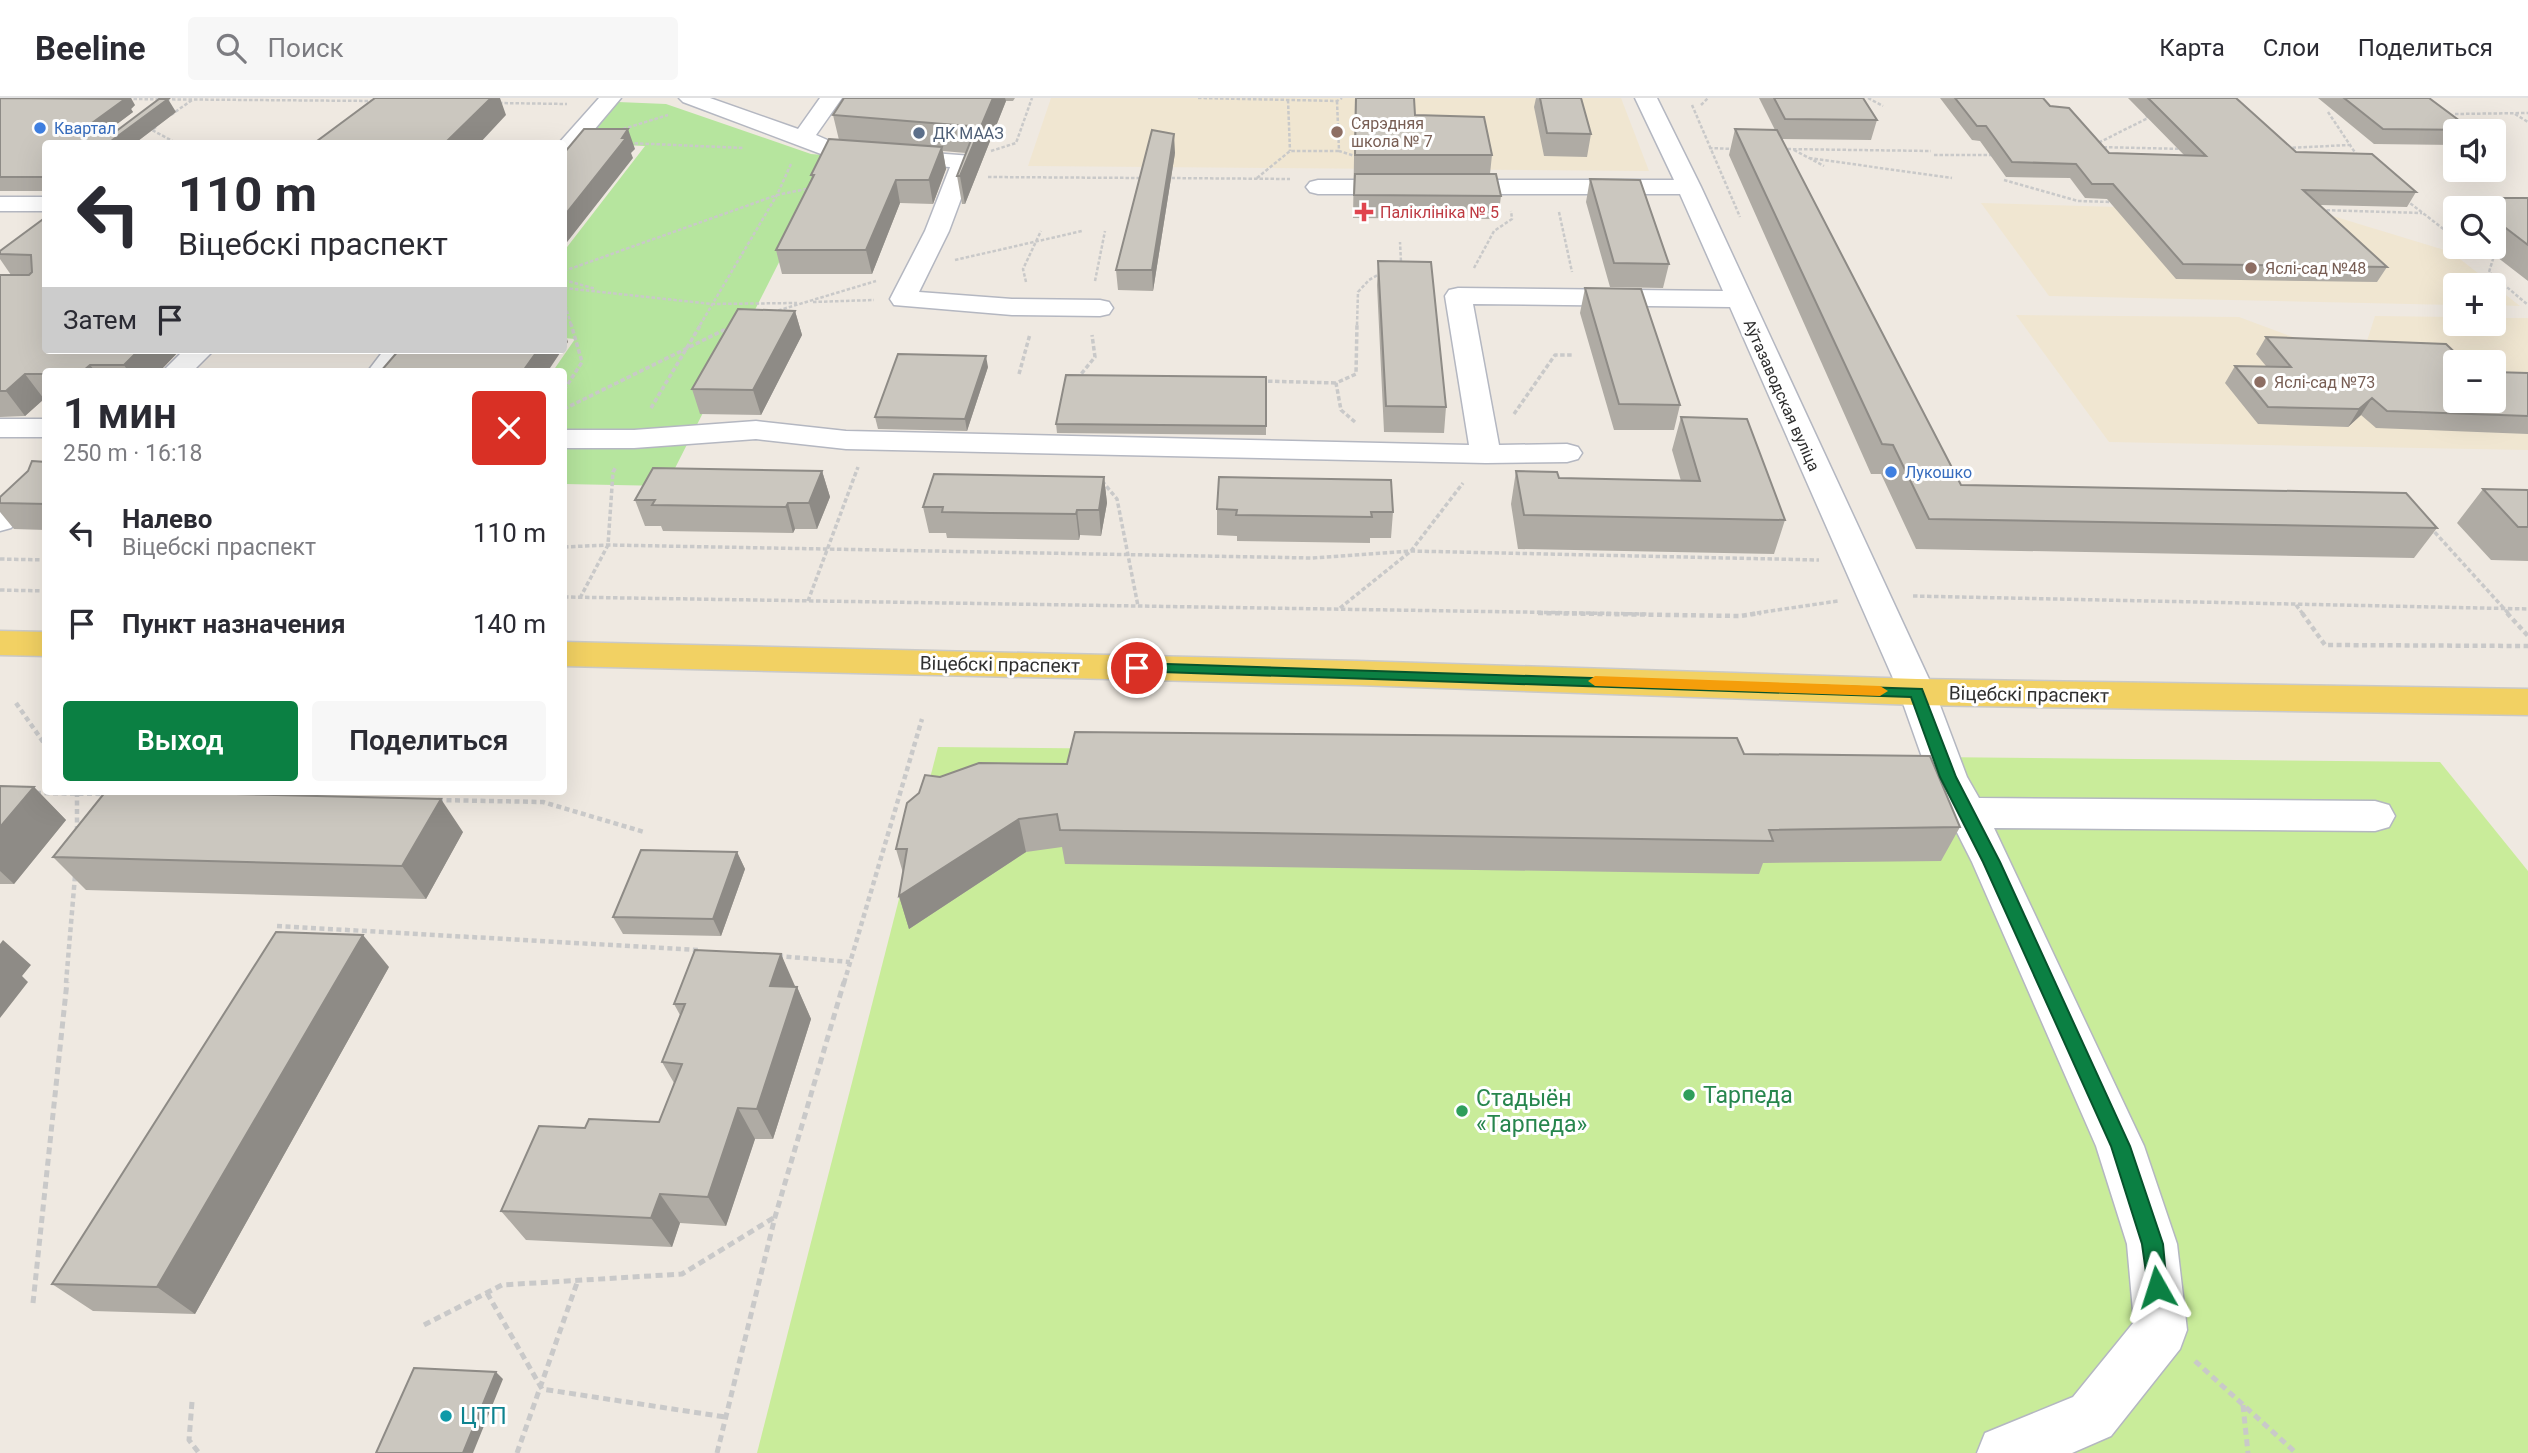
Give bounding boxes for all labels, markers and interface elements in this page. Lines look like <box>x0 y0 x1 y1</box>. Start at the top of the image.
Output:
search box <box>188 17 678 80</box>
text: Beeline <box>35 29 146 68</box>
icon: search <box>212 29 250 67</box>
text: Поиск <box>268 33 344 63</box>
text: Карта <box>2159 34 2225 62</box>
text: Слои <box>2263 34 2320 62</box>
text: Поделиться <box>2358 34 2493 62</box>
place label: Сярэдняя школа № 7 <box>1351 114 1433 151</box>
place label: Квартал <box>54 119 116 138</box>
map controls <box>2443 119 2506 413</box>
button: sound <box>2443 119 2506 182</box>
marker: Квартал <box>32 120 48 136</box>
place label: ДК МААЗ <box>933 124 1004 143</box>
marker: Сярэдняя школа № 7 <box>1329 124 1345 140</box>
marker: ДК МААЗ <box>911 125 927 141</box>
text: 110 m <box>178 166 317 223</box>
icon: left <box>63 168 154 259</box>
button: search <box>2443 196 2506 259</box>
marker: Паліклініка № 5 <box>1354 202 1374 222</box>
place label: Паліклініка № 5 <box>1380 203 1499 222</box>
text: Віцебскі праспект <box>178 225 448 263</box>
place label: Яслі-сад №48 <box>2265 259 2366 278</box>
marker: Яслі-сад №48 <box>2243 260 2259 276</box>
button: + <box>2443 273 2506 336</box>
icon: arrive <box>151 301 189 339</box>
text: Затем <box>63 305 137 335</box>
street label: Аўтазаводская вуліца <box>1739 316 1824 474</box>
button: − <box>2443 350 2506 413</box>
place label: Яслі-сад №73 <box>2274 373 2375 392</box>
marker: Яслі-сад №73 <box>2252 374 2268 390</box>
text: 1 мин <box>63 389 177 438</box>
button: close <box>472 391 546 465</box>
text: 250 m · 16:18 <box>63 440 202 467</box>
place label: Лукошко <box>1905 463 1972 482</box>
marker: Лукошко <box>1883 464 1899 480</box>
text: Налево <box>122 504 212 534</box>
icon: left <box>63 514 101 552</box>
text: 110 m <box>473 518 546 548</box>
text: Віцебскі праспект <box>122 534 316 561</box>
icon: arrive <box>63 605 101 643</box>
text: Пункт назначения <box>122 609 346 639</box>
text: 140 m <box>473 609 546 639</box>
pin <box>1107 638 1167 698</box>
icon: arrive <box>1118 649 1156 687</box>
street label: Віцебскі праспект <box>920 652 1080 677</box>
street label: Віцебскі праспект <box>1949 682 2109 707</box>
button: Выход <box>63 701 298 781</box>
button: Поделиться <box>312 701 546 781</box>
place label: Тарпеда <box>1703 1082 1793 1109</box>
place label: Стадыён «Тарпеда» <box>1476 1085 1587 1138</box>
marker: Тарпеда <box>1681 1087 1697 1103</box>
marker: Стадыён «Тарпеда» <box>1454 1103 1470 1119</box>
position arrow <box>2120 1250 2194 1324</box>
place label: ЦТП <box>460 1403 507 1430</box>
marker: ЦТП <box>438 1408 454 1424</box>

